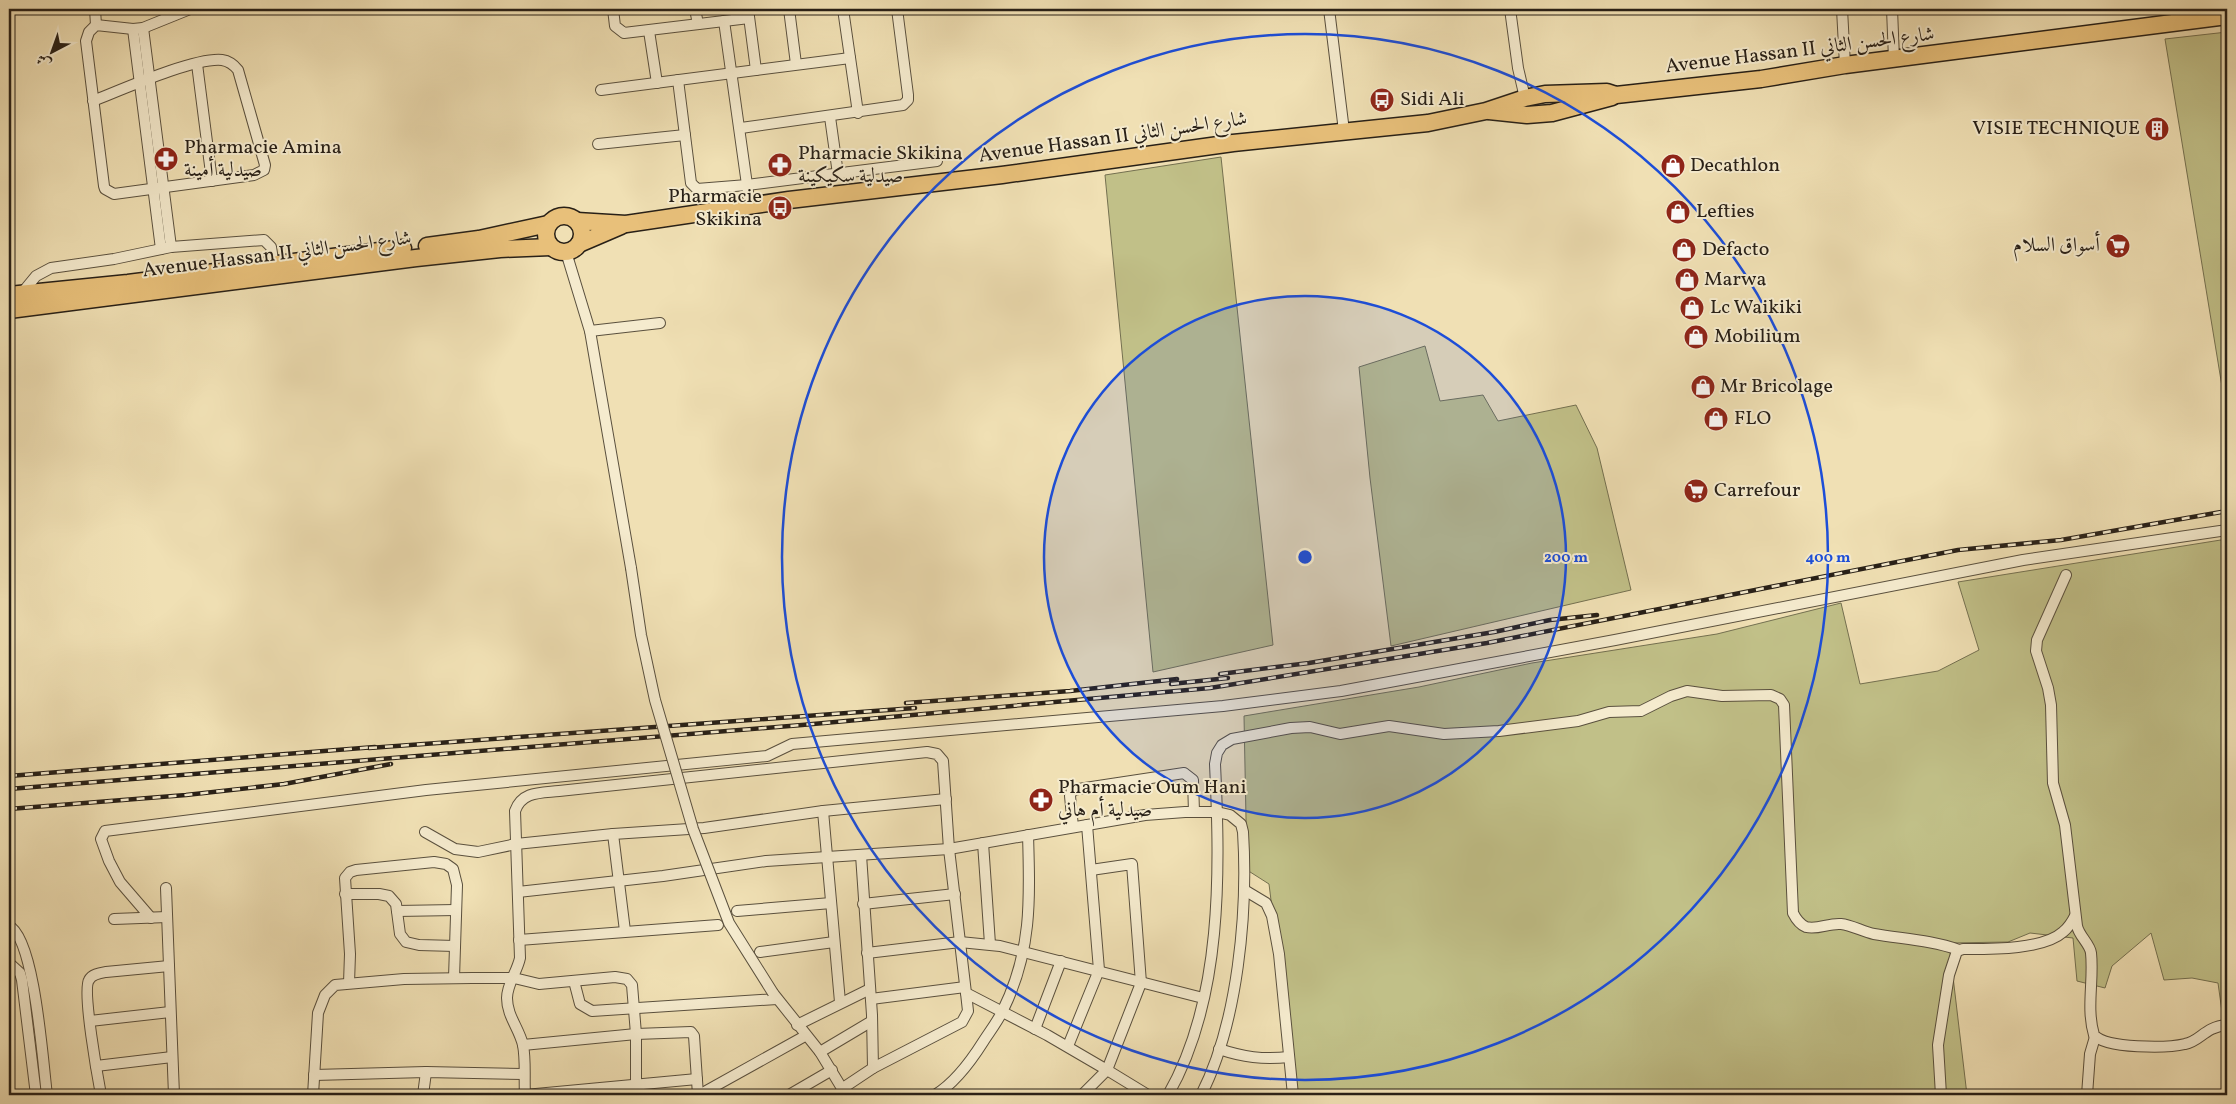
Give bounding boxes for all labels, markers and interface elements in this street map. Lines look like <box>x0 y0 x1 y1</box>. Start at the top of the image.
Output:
street label: Avenue Hassan II شارع الحسن الثاني <box>1664 21 1936 83</box>
north arrow <box>28 28 78 78</box>
text: ش <box>33 49 56 72</box>
place label: Sidi Ali <box>1400 86 1464 114</box>
bus stop icon: Sidi Ali <box>1369 87 1395 113</box>
street label: Avenue Hassan II شارع الحسن الثاني <box>977 105 1249 173</box>
place label: VISIE TECHNIQUE <box>1972 115 2140 143</box>
building icon: VISIE TECHNIQUE <box>2144 116 2170 142</box>
place label: Pharmacie Amina صيدلية أمينة <box>184 134 342 185</box>
place label: Pharmacie Skikina صيدلية سكيكينة <box>798 140 963 191</box>
pharmacy icon: Pharmacie Amina صيدلية أمينة <box>153 146 179 172</box>
pharmacy icon: Pharmacie Skikina صيدلية سكيكينة <box>767 152 793 178</box>
place label: Decathlon <box>1690 152 1780 180</box>
shop icon: Decathlon <box>1660 153 1686 179</box>
place label: Pharmacie Skikina <box>668 183 762 234</box>
bus stop icon: Pharmacie Skikina <box>767 195 793 221</box>
place label: Lefties <box>1696 198 1755 226</box>
shop icon: Lefties <box>1665 199 1691 225</box>
street label: Avenue Hassan II شارع الحسن الثاني <box>141 225 413 287</box>
place label: أسواق السلام <box>2013 230 2100 262</box>
supermarket icon: أسواق السلام <box>2105 233 2131 259</box>
place label: Defacto <box>1702 236 1769 264</box>
shop icon: Defacto <box>1671 237 1697 263</box>
place label: Marwa <box>1704 266 1766 294</box>
shop icon: Marwa <box>1674 267 1700 293</box>
place label: Lc Waikiki <box>1710 294 1802 322</box>
shop icon: Lc Waikiki <box>1679 295 1705 321</box>
place label: Mobilium <box>1714 323 1801 351</box>
shop icon: Mobilium <box>1683 324 1709 350</box>
place label: Mr Bricolage <box>1720 373 1833 401</box>
shop icon: Mr Bricolage <box>1690 374 1716 400</box>
place label: FLO <box>1734 405 1771 433</box>
shop icon: FLO <box>1703 406 1729 432</box>
place label: Carrefour <box>1714 477 1800 505</box>
supermarket icon: Carrefour <box>1683 478 1709 504</box>
centre of rings <box>1296 548 1314 566</box>
text: 200 m <box>1544 548 1588 569</box>
text: 400 m <box>1806 548 1851 569</box>
place label: Pharmacie Oum Hani صيدلية أم هاني <box>1058 774 1247 827</box>
pharmacy icon: Pharmacie Oum Hani صيدلية أم هاني <box>1028 787 1054 813</box>

